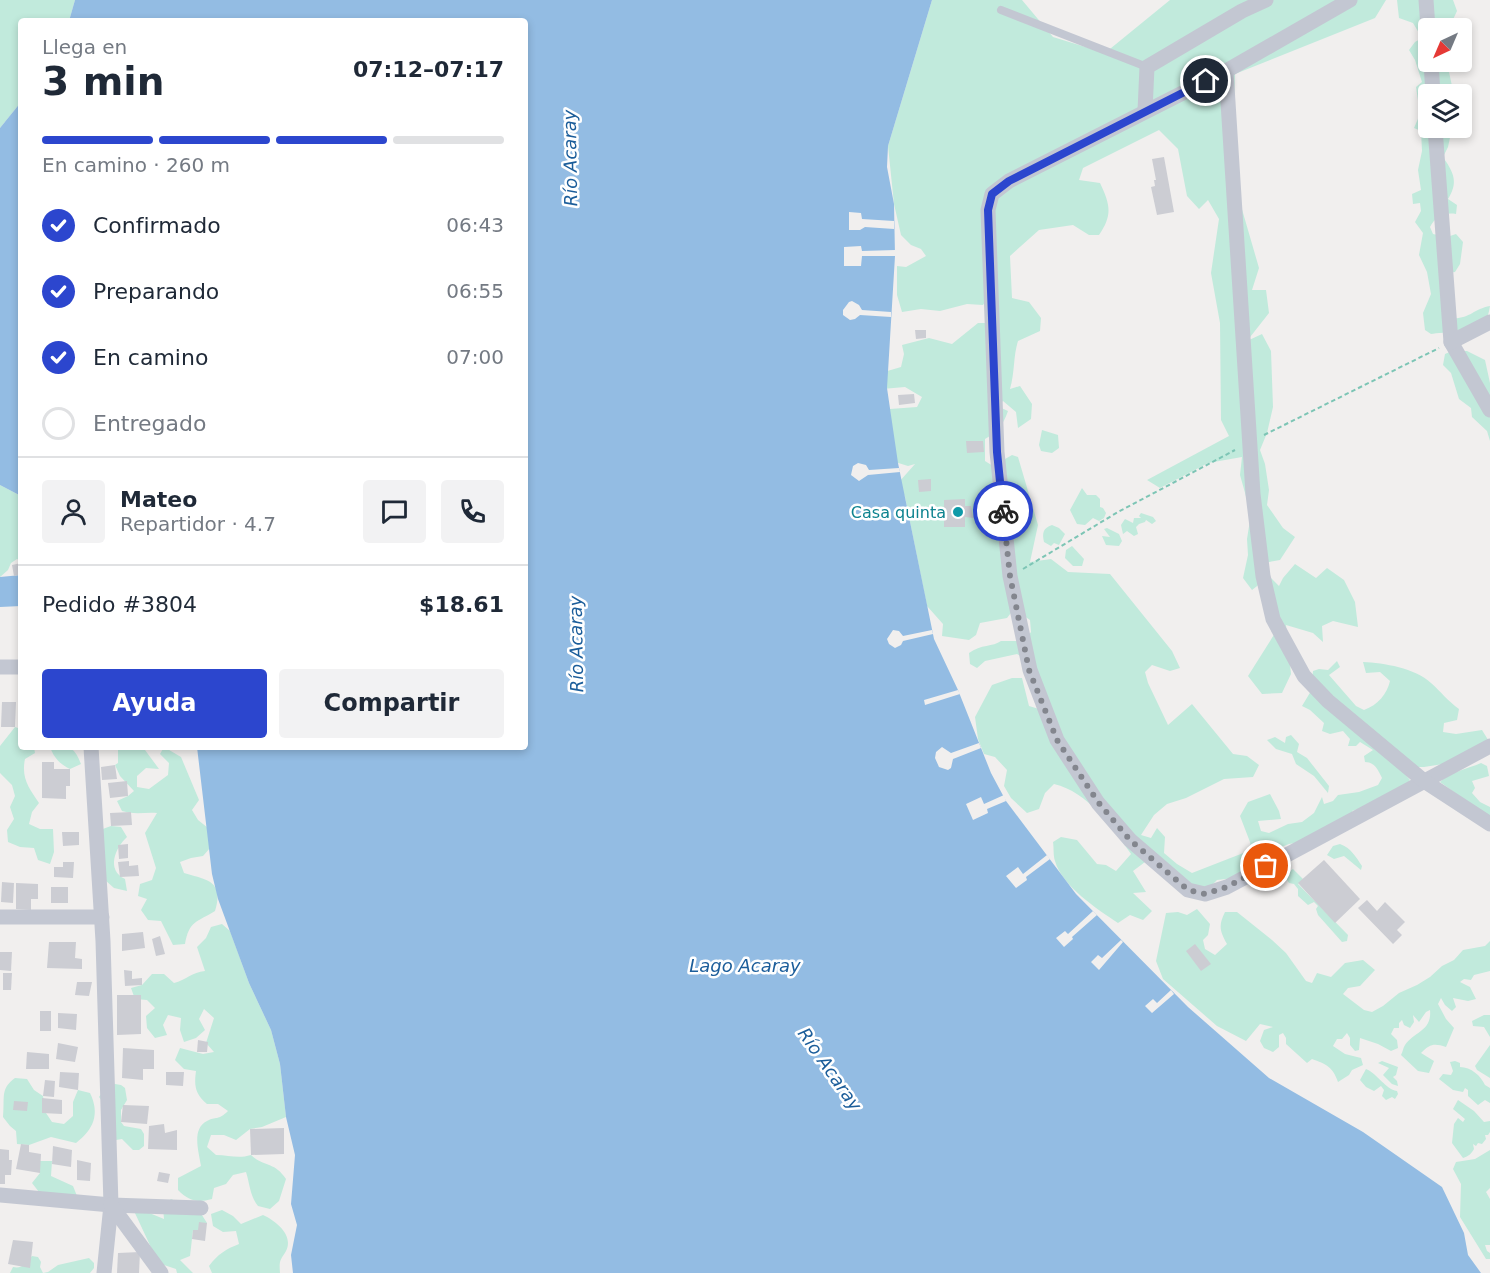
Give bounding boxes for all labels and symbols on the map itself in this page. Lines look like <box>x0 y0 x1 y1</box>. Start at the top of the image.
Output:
north arrow <box>1418 18 1472 72</box>
pin <box>1180 55 1231 106</box>
water label: Río Acaray <box>559 109 581 206</box>
courier <box>973 481 1033 541</box>
place label: Casa quinta <box>851 503 946 522</box>
marker: Casa quinta <box>951 505 965 519</box>
water label: Río Acaray <box>565 595 587 692</box>
pin <box>1240 840 1291 891</box>
water label: Lago Acaray <box>689 955 801 976</box>
water label: Río Acaray <box>794 1023 866 1115</box>

